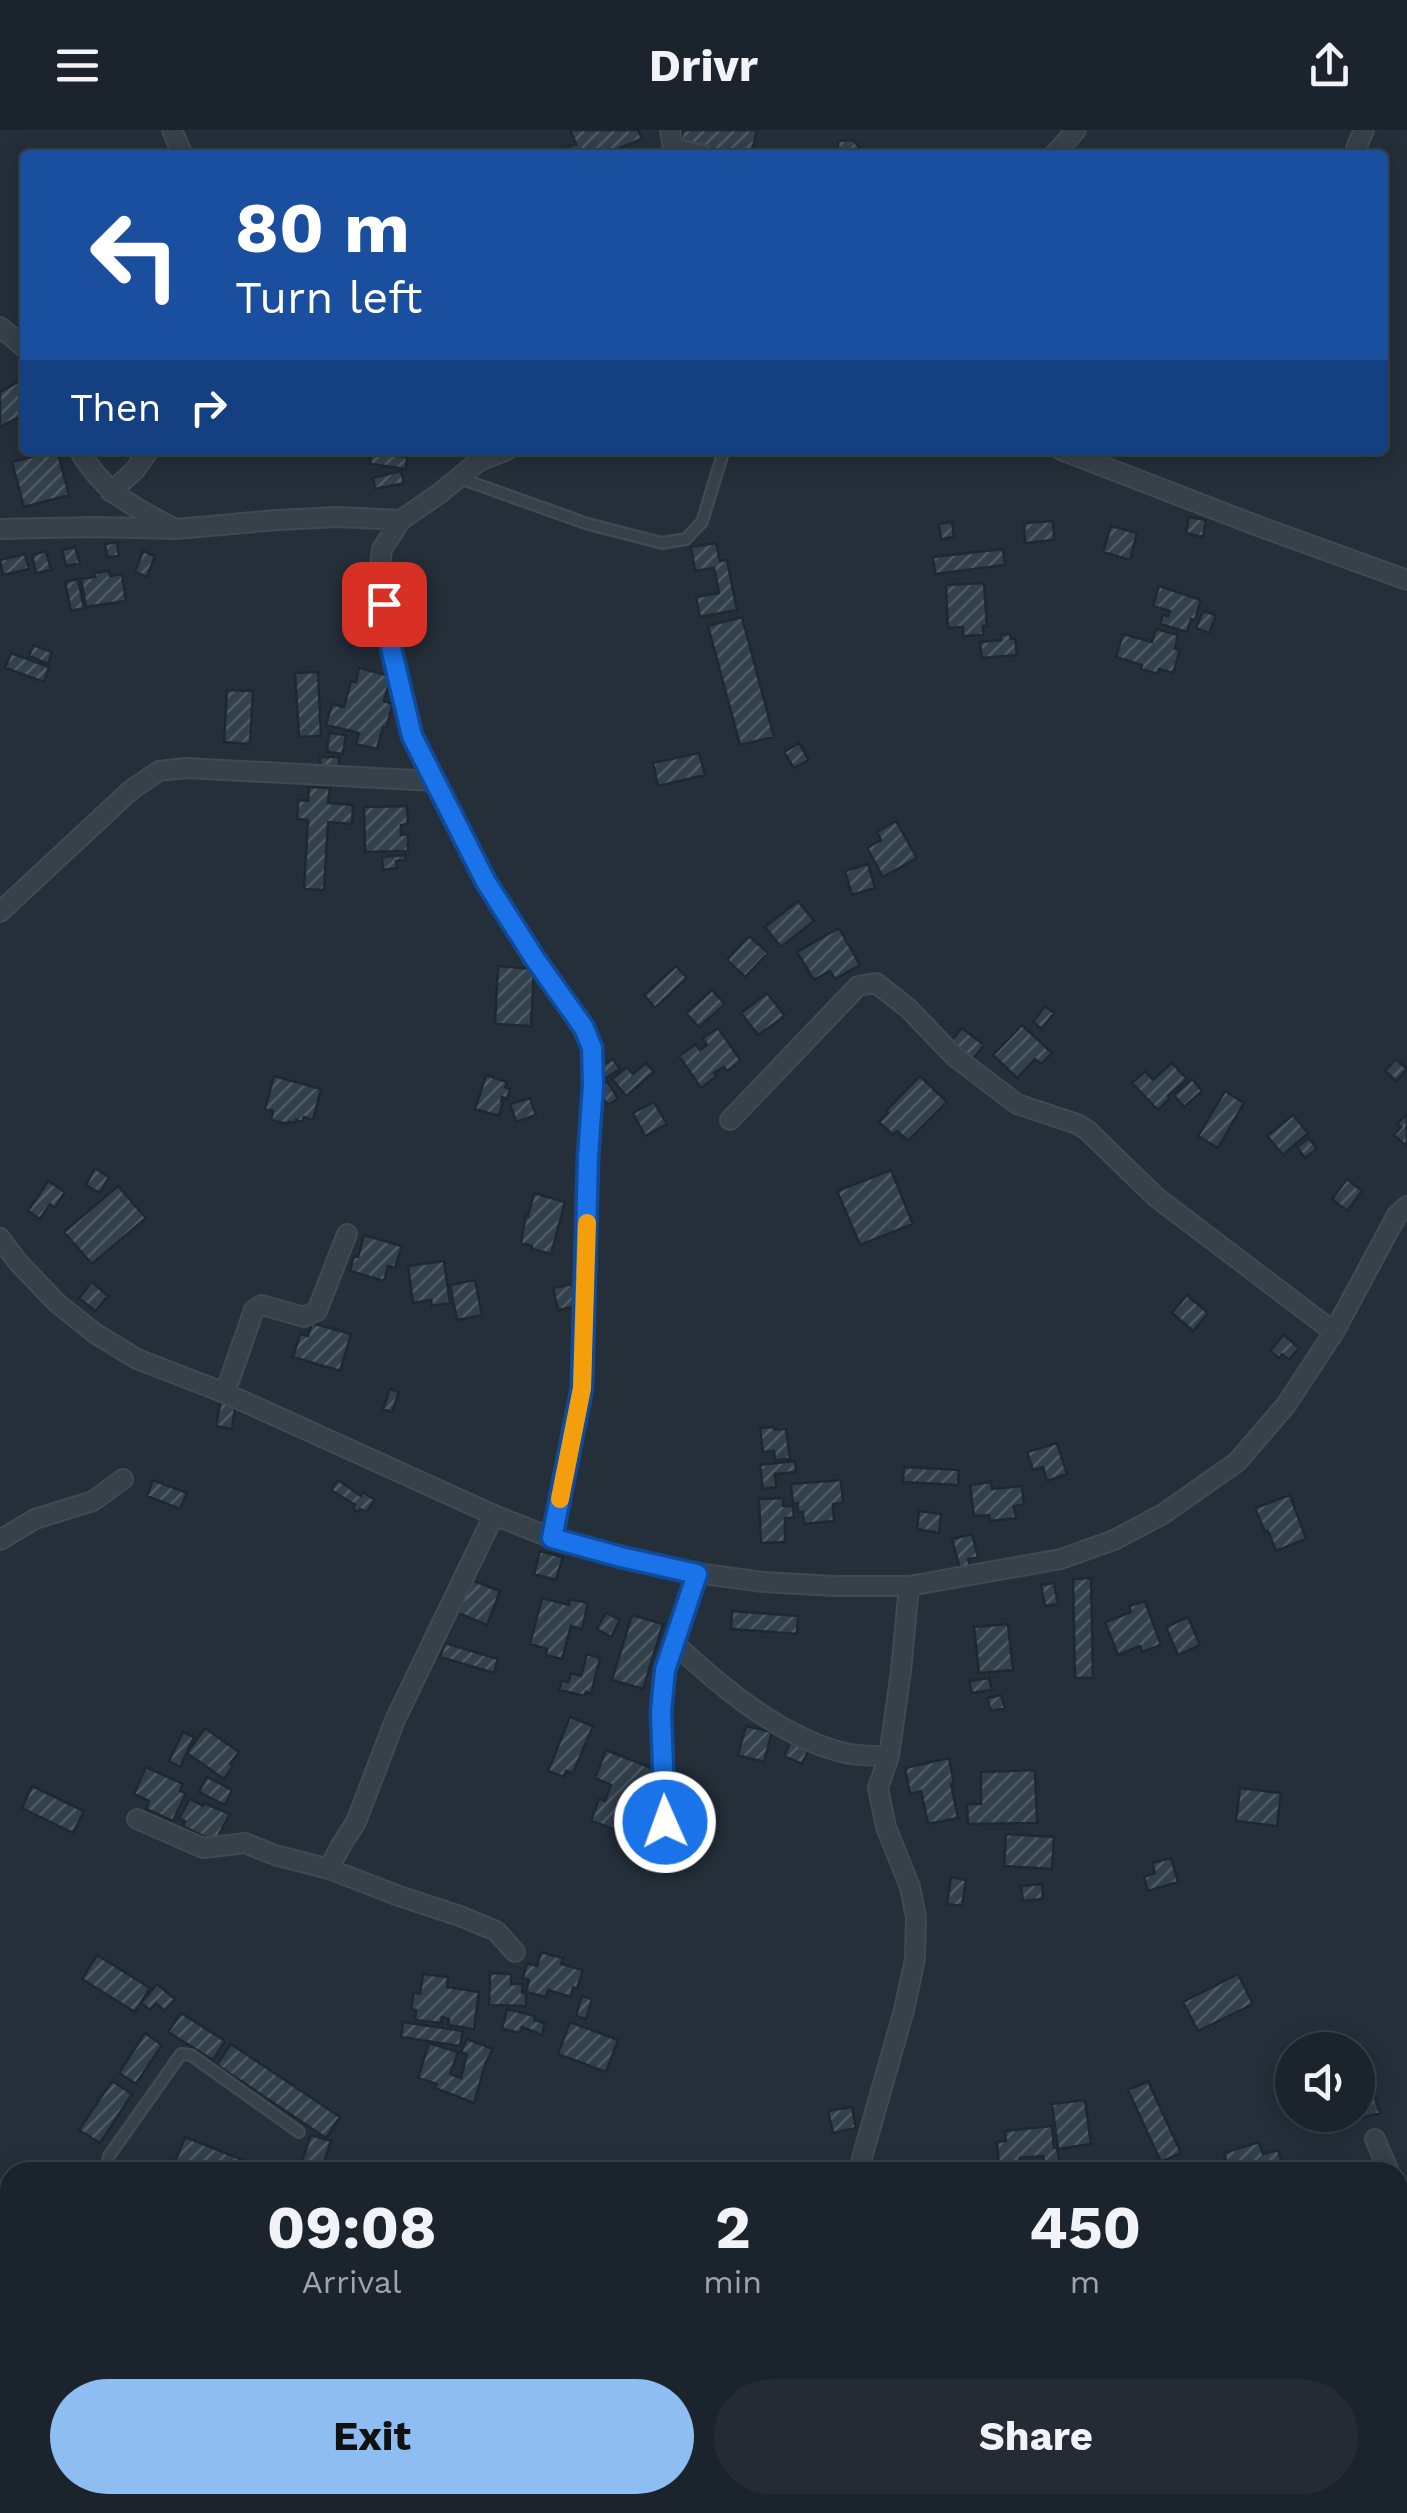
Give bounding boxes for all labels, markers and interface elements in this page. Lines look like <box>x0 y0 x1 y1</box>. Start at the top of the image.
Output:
icon: menu <box>50 38 105 93</box>
icon: share <box>1302 38 1357 93</box>
text: Drivr <box>649 39 758 92</box>
text: 80 m <box>235 187 410 269</box>
icon: left <box>70 190 200 320</box>
text: Turn left <box>235 271 422 324</box>
icon: right <box>181 380 236 435</box>
text: Then <box>70 386 161 430</box>
pin <box>342 562 427 647</box>
icon: arrive <box>357 577 412 632</box>
position arrow <box>613 1770 717 1874</box>
map controls <box>1275 2032 1375 2132</box>
button: sound <box>1275 2032 1375 2132</box>
text: 09:08 <box>267 2192 437 2263</box>
text: 2 <box>715 2192 751 2263</box>
text: 450 <box>1029 2192 1141 2263</box>
text: Arrival <box>302 2263 402 2301</box>
text: min <box>703 2263 762 2301</box>
text: m <box>1070 2263 1100 2301</box>
button: Exit <box>50 2379 694 2494</box>
button: Share <box>714 2379 1358 2494</box>

